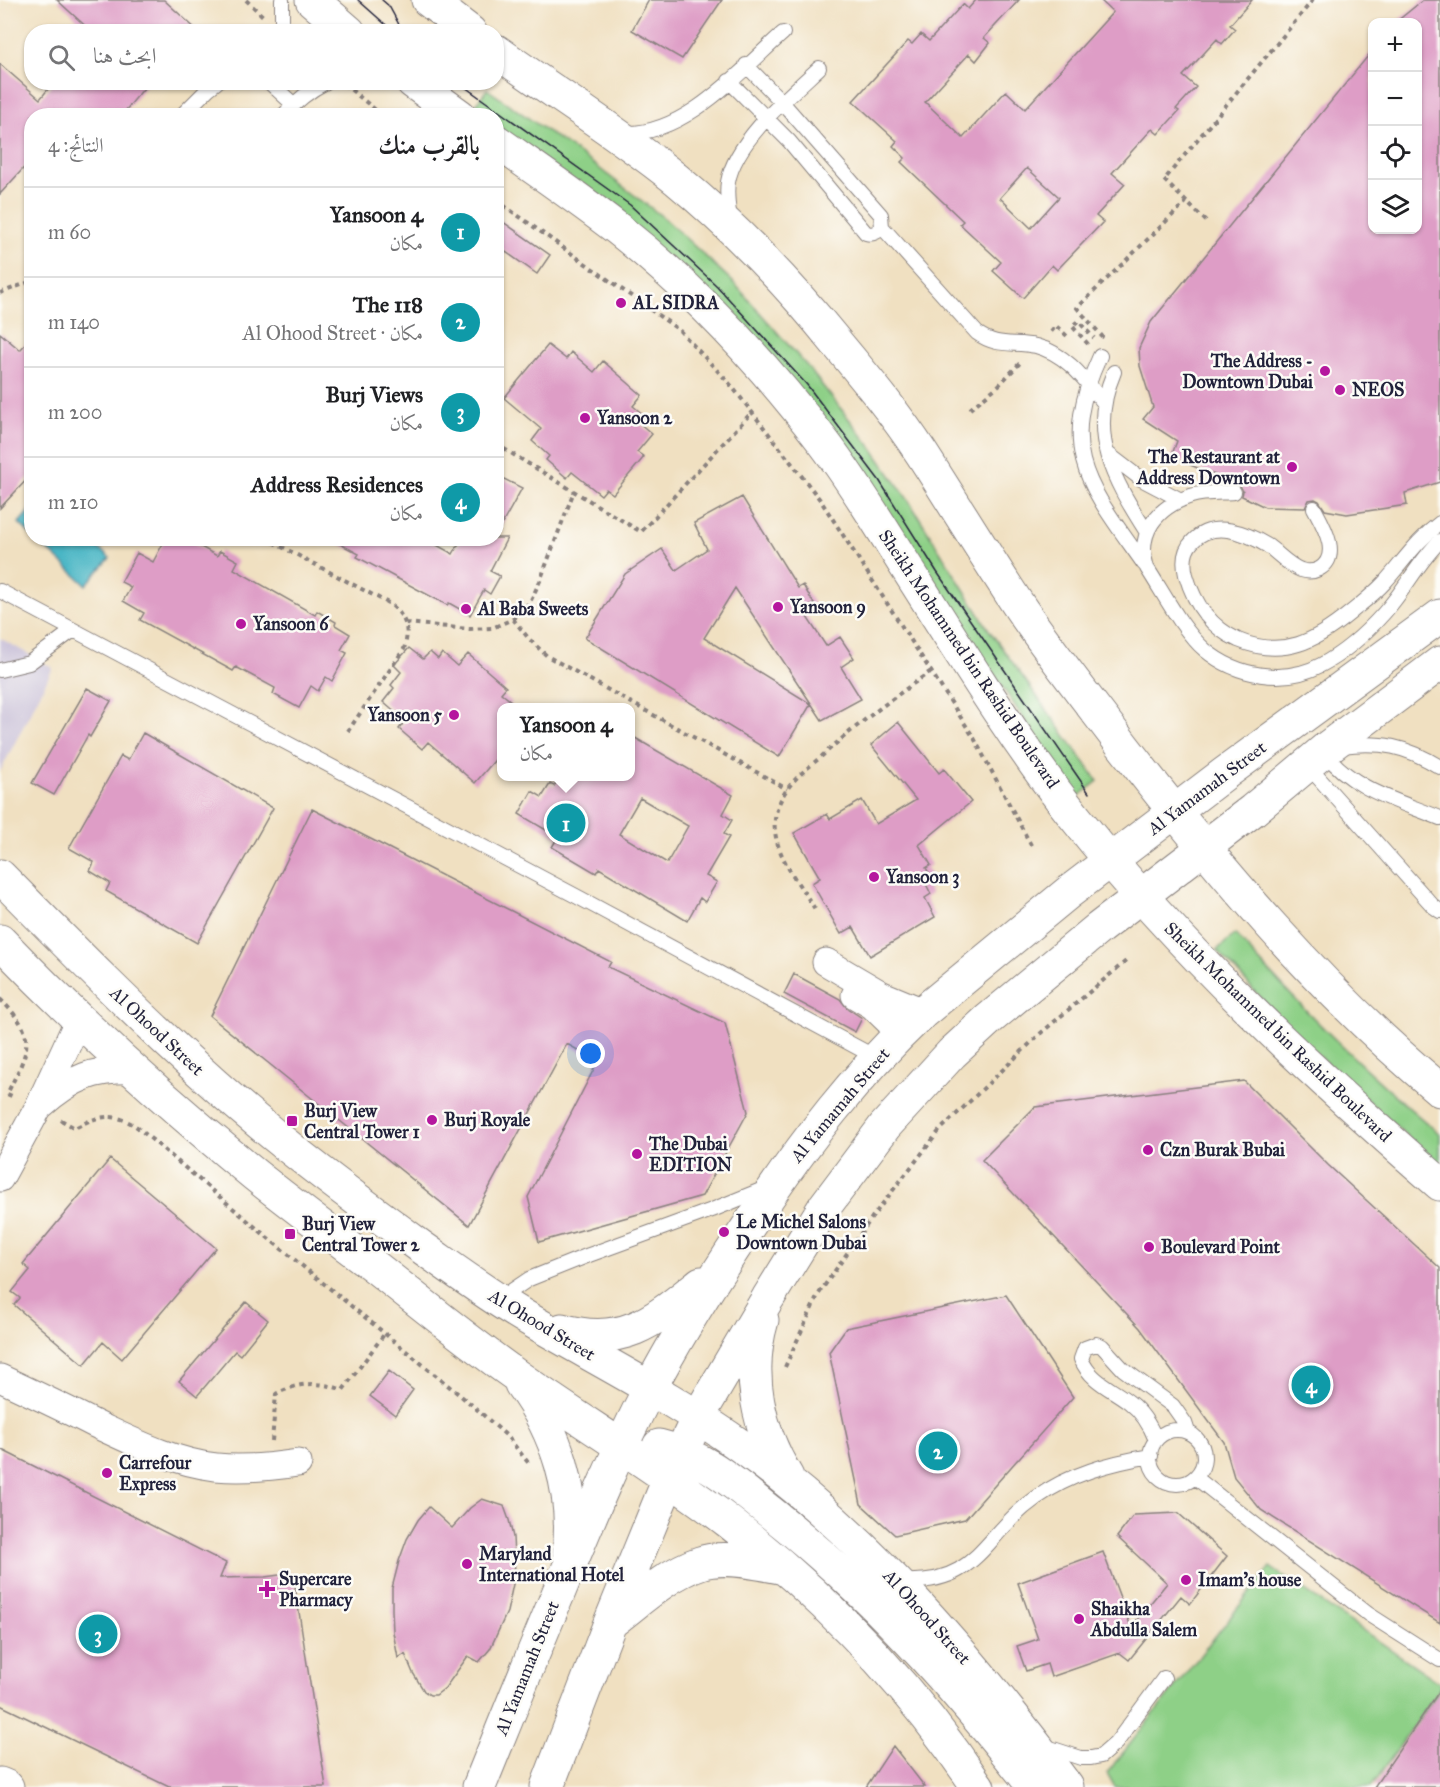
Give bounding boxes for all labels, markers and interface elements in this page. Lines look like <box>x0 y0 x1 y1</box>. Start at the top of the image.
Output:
map controls <box>1368 18 1422 234</box>
button: + <box>1368 18 1422 72</box>
search box <box>24 24 504 90</box>
icon: search <box>45 41 78 74</box>
text: ابحث هنا <box>93 42 156 69</box>
button: − <box>1368 72 1422 126</box>
button: locate <box>1368 126 1422 180</box>
text: بالقرب منك <box>378 129 480 161</box>
text: النتائج: 4 <box>48 133 104 157</box>
button: layers <box>1368 180 1422 234</box>
text: Yansoon 4 <box>330 201 423 228</box>
text: 60 m <box>48 220 91 244</box>
text: 1 <box>457 220 464 244</box>
text: مكان <box>389 231 423 255</box>
text: The 118 <box>353 291 423 318</box>
place label: AL SIDRA <box>632 292 720 314</box>
marker: AL SIDRA <box>614 296 628 310</box>
text: 140 m <box>48 310 100 334</box>
text: 2 <box>456 310 465 334</box>
text: مكان · Al Ohood Street <box>243 321 423 345</box>
place label: The Address - Downtown Dubai <box>1182 350 1314 393</box>
marker: The Address - Downtown Dubai <box>1318 364 1332 378</box>
place label: NEOS <box>1352 379 1404 401</box>
text: Burj Views <box>326 381 423 408</box>
marker: NEOS <box>1333 383 1347 397</box>
text: 200 m <box>48 400 102 424</box>
text: 3 <box>457 400 465 424</box>
place label: Yansoon 2 <box>596 407 673 429</box>
text: مكان <box>389 411 423 435</box>
marker: Yansoon 2 <box>578 411 592 425</box>
place label: The Restaurant at Address Downtown <box>1136 446 1281 489</box>
marker: The Restaurant at Address Downtown <box>1285 460 1299 474</box>
text: Address Residences <box>251 471 423 498</box>
text: 210 m <box>48 490 98 514</box>
text: 4 <box>455 490 466 514</box>
text: مكان <box>389 501 423 525</box>
street label: Sheikh Mohammed bin Rashid Boulevard <box>874 525 1064 793</box>
place label: Yansoon 9 <box>789 596 866 619</box>
place label: Al Baba Sweets <box>477 598 589 620</box>
marker: Yansoon 9 <box>771 600 785 614</box>
marker: Al Baba Sweets <box>459 602 473 616</box>
place label: Yansoon 6 <box>252 613 329 635</box>
marker: Yansoon 6 <box>234 617 248 631</box>
popup <box>497 703 635 781</box>
place label: Yansoon 5 <box>366 704 443 726</box>
marker: Yansoon 5 <box>447 708 461 722</box>
text: Yansoon 4 <box>519 711 613 738</box>
street label: Al Yamamah Street <box>1143 736 1271 840</box>
text: مكان <box>519 741 553 765</box>
pin: 1 <box>546 800 586 846</box>
place label: Yansoon 3 <box>885 866 959 889</box>
marker: Yansoon 3 <box>867 870 881 884</box>
street label: Sheikh Mohammed bin Rashid Boulevard <box>1160 917 1396 1147</box>
street label: Al Ohood Street <box>105 981 209 1081</box>
your location <box>576 1039 605 1068</box>
street label: Al Yamamah Street <box>785 1043 895 1168</box>
place label: Burj View Central Tower 1 <box>304 1100 420 1143</box>
place label: Burj Royale <box>444 1109 531 1132</box>
marker: Burj Royale <box>425 1113 439 1127</box>
marker: Burj View Central Tower 1 <box>285 1114 299 1128</box>
place label: The Dubai EDITION <box>648 1133 733 1176</box>
place label: Czn Burak Bubai <box>1160 1139 1286 1161</box>
marker: Czn Burak Bubai <box>1141 1143 1155 1157</box>
marker: The Dubai EDITION <box>630 1147 644 1161</box>
place label: Le Michel Salons Downtown Dubai <box>736 1211 868 1254</box>
place label: Burj View Central Tower 2 <box>302 1213 421 1256</box>
marker: Le Michel Salons Downtown Dubai <box>717 1225 731 1239</box>
marker: Burj View Central Tower 2 <box>283 1227 297 1241</box>
place label: Boulevard Point <box>1161 1236 1280 1258</box>
marker: Boulevard Point <box>1142 1240 1156 1254</box>
street label: Al Ohood Street <box>484 1284 600 1366</box>
pin: 4 <box>1292 1362 1330 1408</box>
pin: 2 <box>918 1428 958 1474</box>
place label: Carrefour Express <box>119 1452 192 1496</box>
marker: Carrefour Express <box>100 1466 114 1480</box>
place label: Maryland International Hotel <box>479 1543 625 1586</box>
marker: Maryland International Hotel <box>460 1557 474 1571</box>
street label: Al Ohood Street <box>878 1564 976 1670</box>
place label: Supercare Pharmacy <box>279 1568 354 1612</box>
place label: Imam's house <box>1198 1569 1302 1591</box>
marker: Imam's house <box>1179 1573 1193 1587</box>
marker: Supercare Pharmacy <box>260 1582 274 1596</box>
street label: Al Yamamah Street <box>490 1597 564 1739</box>
place label: Shaikha Abdulla Salem <box>1090 1598 1198 1641</box>
pin: 3 <box>78 1612 118 1656</box>
marker: Shaikha Abdulla Salem <box>1072 1612 1086 1626</box>

